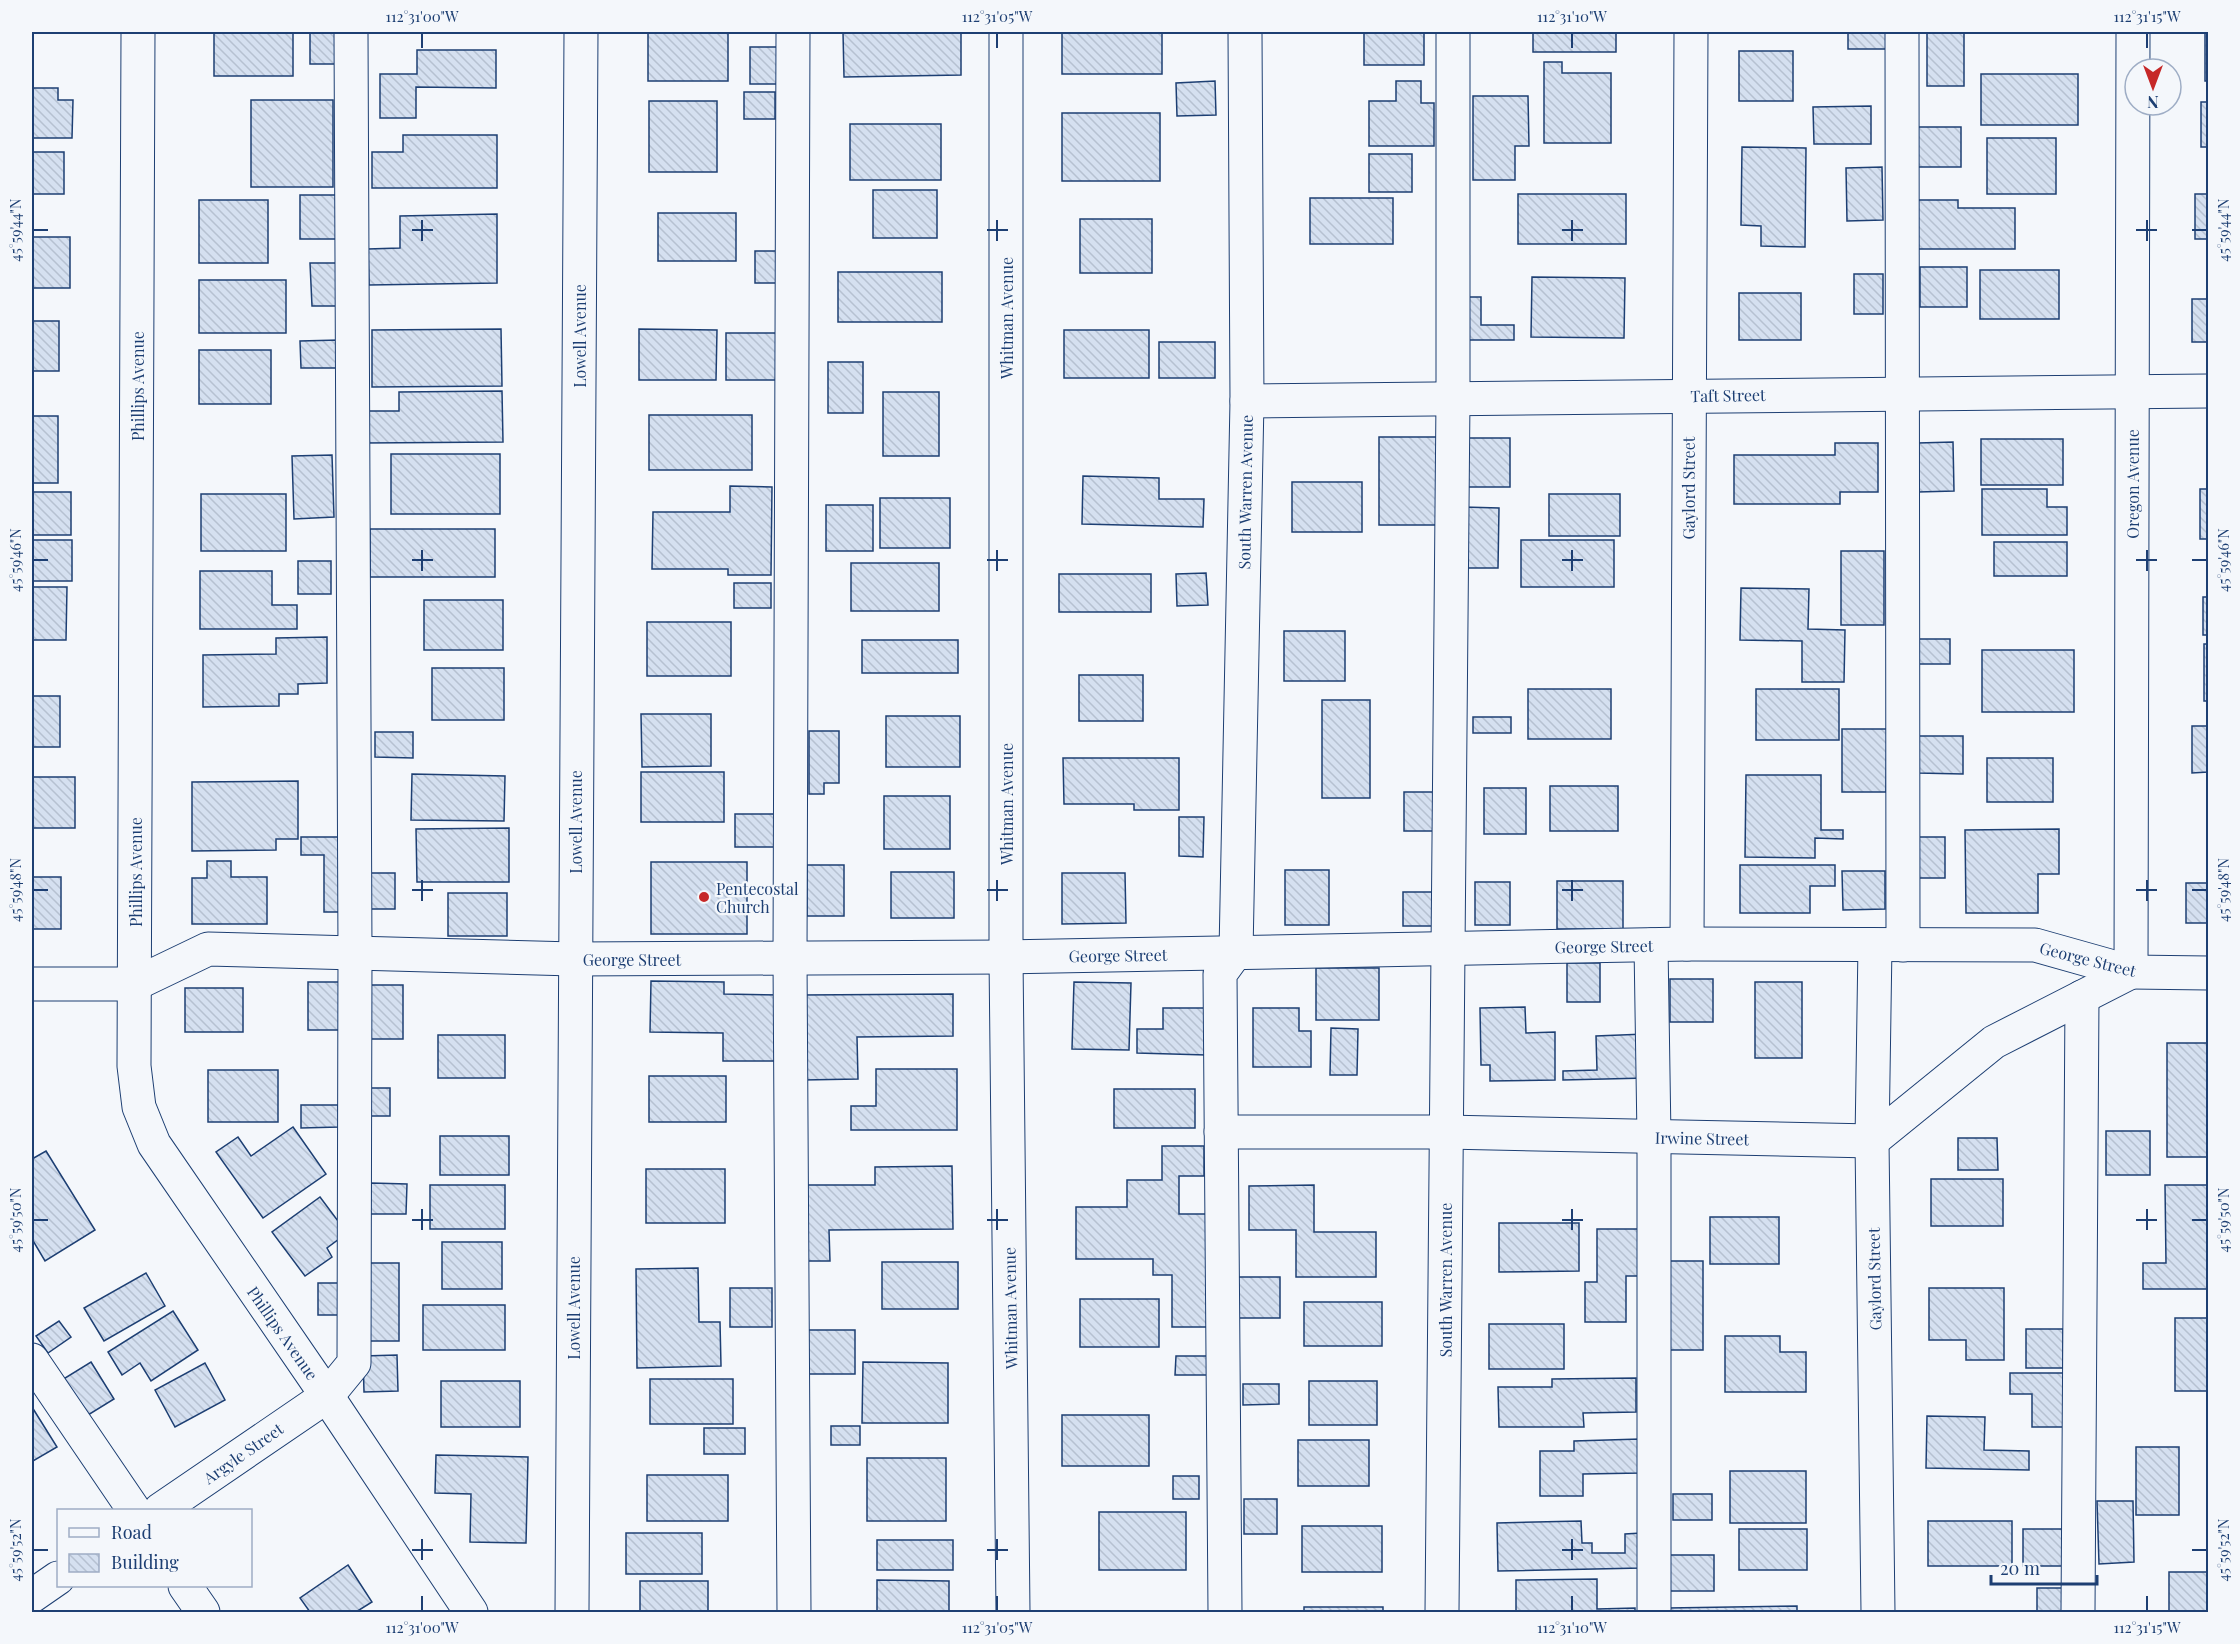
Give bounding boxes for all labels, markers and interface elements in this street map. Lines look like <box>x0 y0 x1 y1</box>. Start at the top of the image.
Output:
text: 112°31'00"W <box>385 6 459 26</box>
text: 112°31'05"W <box>962 6 1033 26</box>
text: 112°31'10"W <box>1537 6 1607 26</box>
text: 112°31'15"W <box>2113 6 2181 26</box>
north arrow <box>2123 57 2183 117</box>
text: N <box>2147 92 2159 113</box>
text: 45°59'44"N <box>5 198 25 262</box>
text: 45°59'44"N <box>2213 198 2233 262</box>
street label: Whitman Avenue <box>996 257 1017 380</box>
street label: Lowell Avenue <box>569 284 590 388</box>
street label: Phillips Avenue <box>127 331 148 441</box>
street label: Taft Street <box>1690 384 1766 406</box>
street label: South Warren Avenue <box>1233 414 1257 570</box>
street label: Oregon Avenue <box>2122 429 2143 539</box>
street label: Gaylord Street <box>1678 436 1699 539</box>
text: 45°59'46"N <box>5 528 25 592</box>
text: 45°59'46"N <box>2213 528 2233 592</box>
street label: Whitman Avenue <box>996 743 1017 866</box>
street label: Lowell Avenue <box>565 770 586 874</box>
street label: Phillips Avenue <box>125 817 146 927</box>
text: 45°59'48"N <box>5 858 25 922</box>
text: 45°59'48"N <box>2213 858 2233 922</box>
place label: Pentecostal Church <box>716 878 799 917</box>
marker: Pentecostal Church <box>697 890 711 904</box>
street label: George Street <box>1555 935 1654 957</box>
street label: George Street <box>2038 937 2139 981</box>
street label: George Street <box>1069 944 1168 966</box>
street label: George Street <box>583 949 682 970</box>
street label: Irwine Street <box>1655 1127 1750 1149</box>
text: 45°59'50"N <box>5 1187 25 1253</box>
text: 45°59'50"N <box>2213 1187 2233 1253</box>
street label: South Warren Avenue <box>1435 1203 1456 1357</box>
street label: Gaylord Street <box>1863 1227 1885 1331</box>
street label: Whitman Avenue <box>998 1247 1022 1370</box>
street label: Lowell Avenue <box>563 1256 584 1360</box>
street label: Phillips Avenue <box>243 1282 323 1384</box>
street label: Argyle Street <box>198 1418 287 1489</box>
legend <box>57 1509 252 1587</box>
text: 45°59'52"N <box>5 1518 25 1582</box>
text: 45°59'52"N <box>2213 1518 2233 1582</box>
text: Road <box>111 1520 152 1544</box>
scale bar <box>1991 1548 2098 1586</box>
text: Building <box>111 1550 179 1574</box>
text: 20 m <box>2000 1556 2040 1580</box>
text: 112°31'00"W <box>385 1617 459 1637</box>
text: 112°31'05"W <box>962 1617 1033 1637</box>
text: 112°31'10"W <box>1537 1617 1607 1637</box>
text: 112°31'15"W <box>2113 1617 2181 1637</box>

